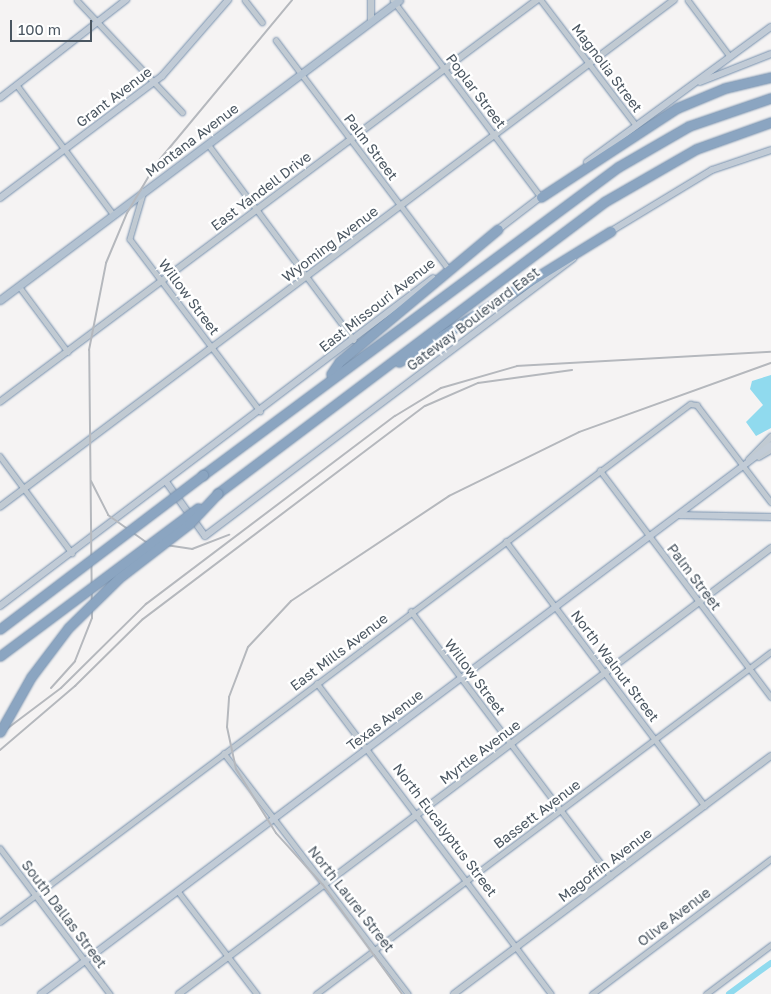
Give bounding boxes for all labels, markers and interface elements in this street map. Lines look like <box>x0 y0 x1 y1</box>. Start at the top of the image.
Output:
scale bar <box>12 10 95 42</box>
text: 100 m <box>18 20 61 38</box>
street label: Magnolia Street <box>568 20 646 116</box>
street label: Poplar Street <box>443 50 509 132</box>
street label: Grant Avenue <box>73 63 155 131</box>
street label: Montana Avenue <box>142 100 242 180</box>
street label: Palm Street <box>341 110 401 184</box>
street label: East Yandell Drive <box>208 148 314 234</box>
street label: Wyoming Avenue <box>279 202 381 286</box>
street label: East Missouri Avenue <box>316 255 438 355</box>
street label: Willow Street <box>155 256 223 338</box>
street label: Gateway Boulevard East <box>403 264 543 374</box>
street label: Palm Street <box>664 540 724 614</box>
street label: North Walnut Street <box>568 607 662 725</box>
street label: East Mills Avenue <box>287 610 391 694</box>
street label: Willow Street <box>441 636 509 718</box>
street label: Texas Avenue <box>344 686 426 754</box>
street label: Myrtle Avenue <box>436 716 524 788</box>
street label: North Eucalyptus Street <box>390 760 500 900</box>
street label: Bassett Avenue <box>490 776 584 852</box>
street label: Magoffin Avenue <box>555 824 655 906</box>
street label: North Laurel Street <box>304 843 398 955</box>
street label: South Dallas Street <box>18 857 110 971</box>
street label: Olive Avenue <box>634 884 714 950</box>

